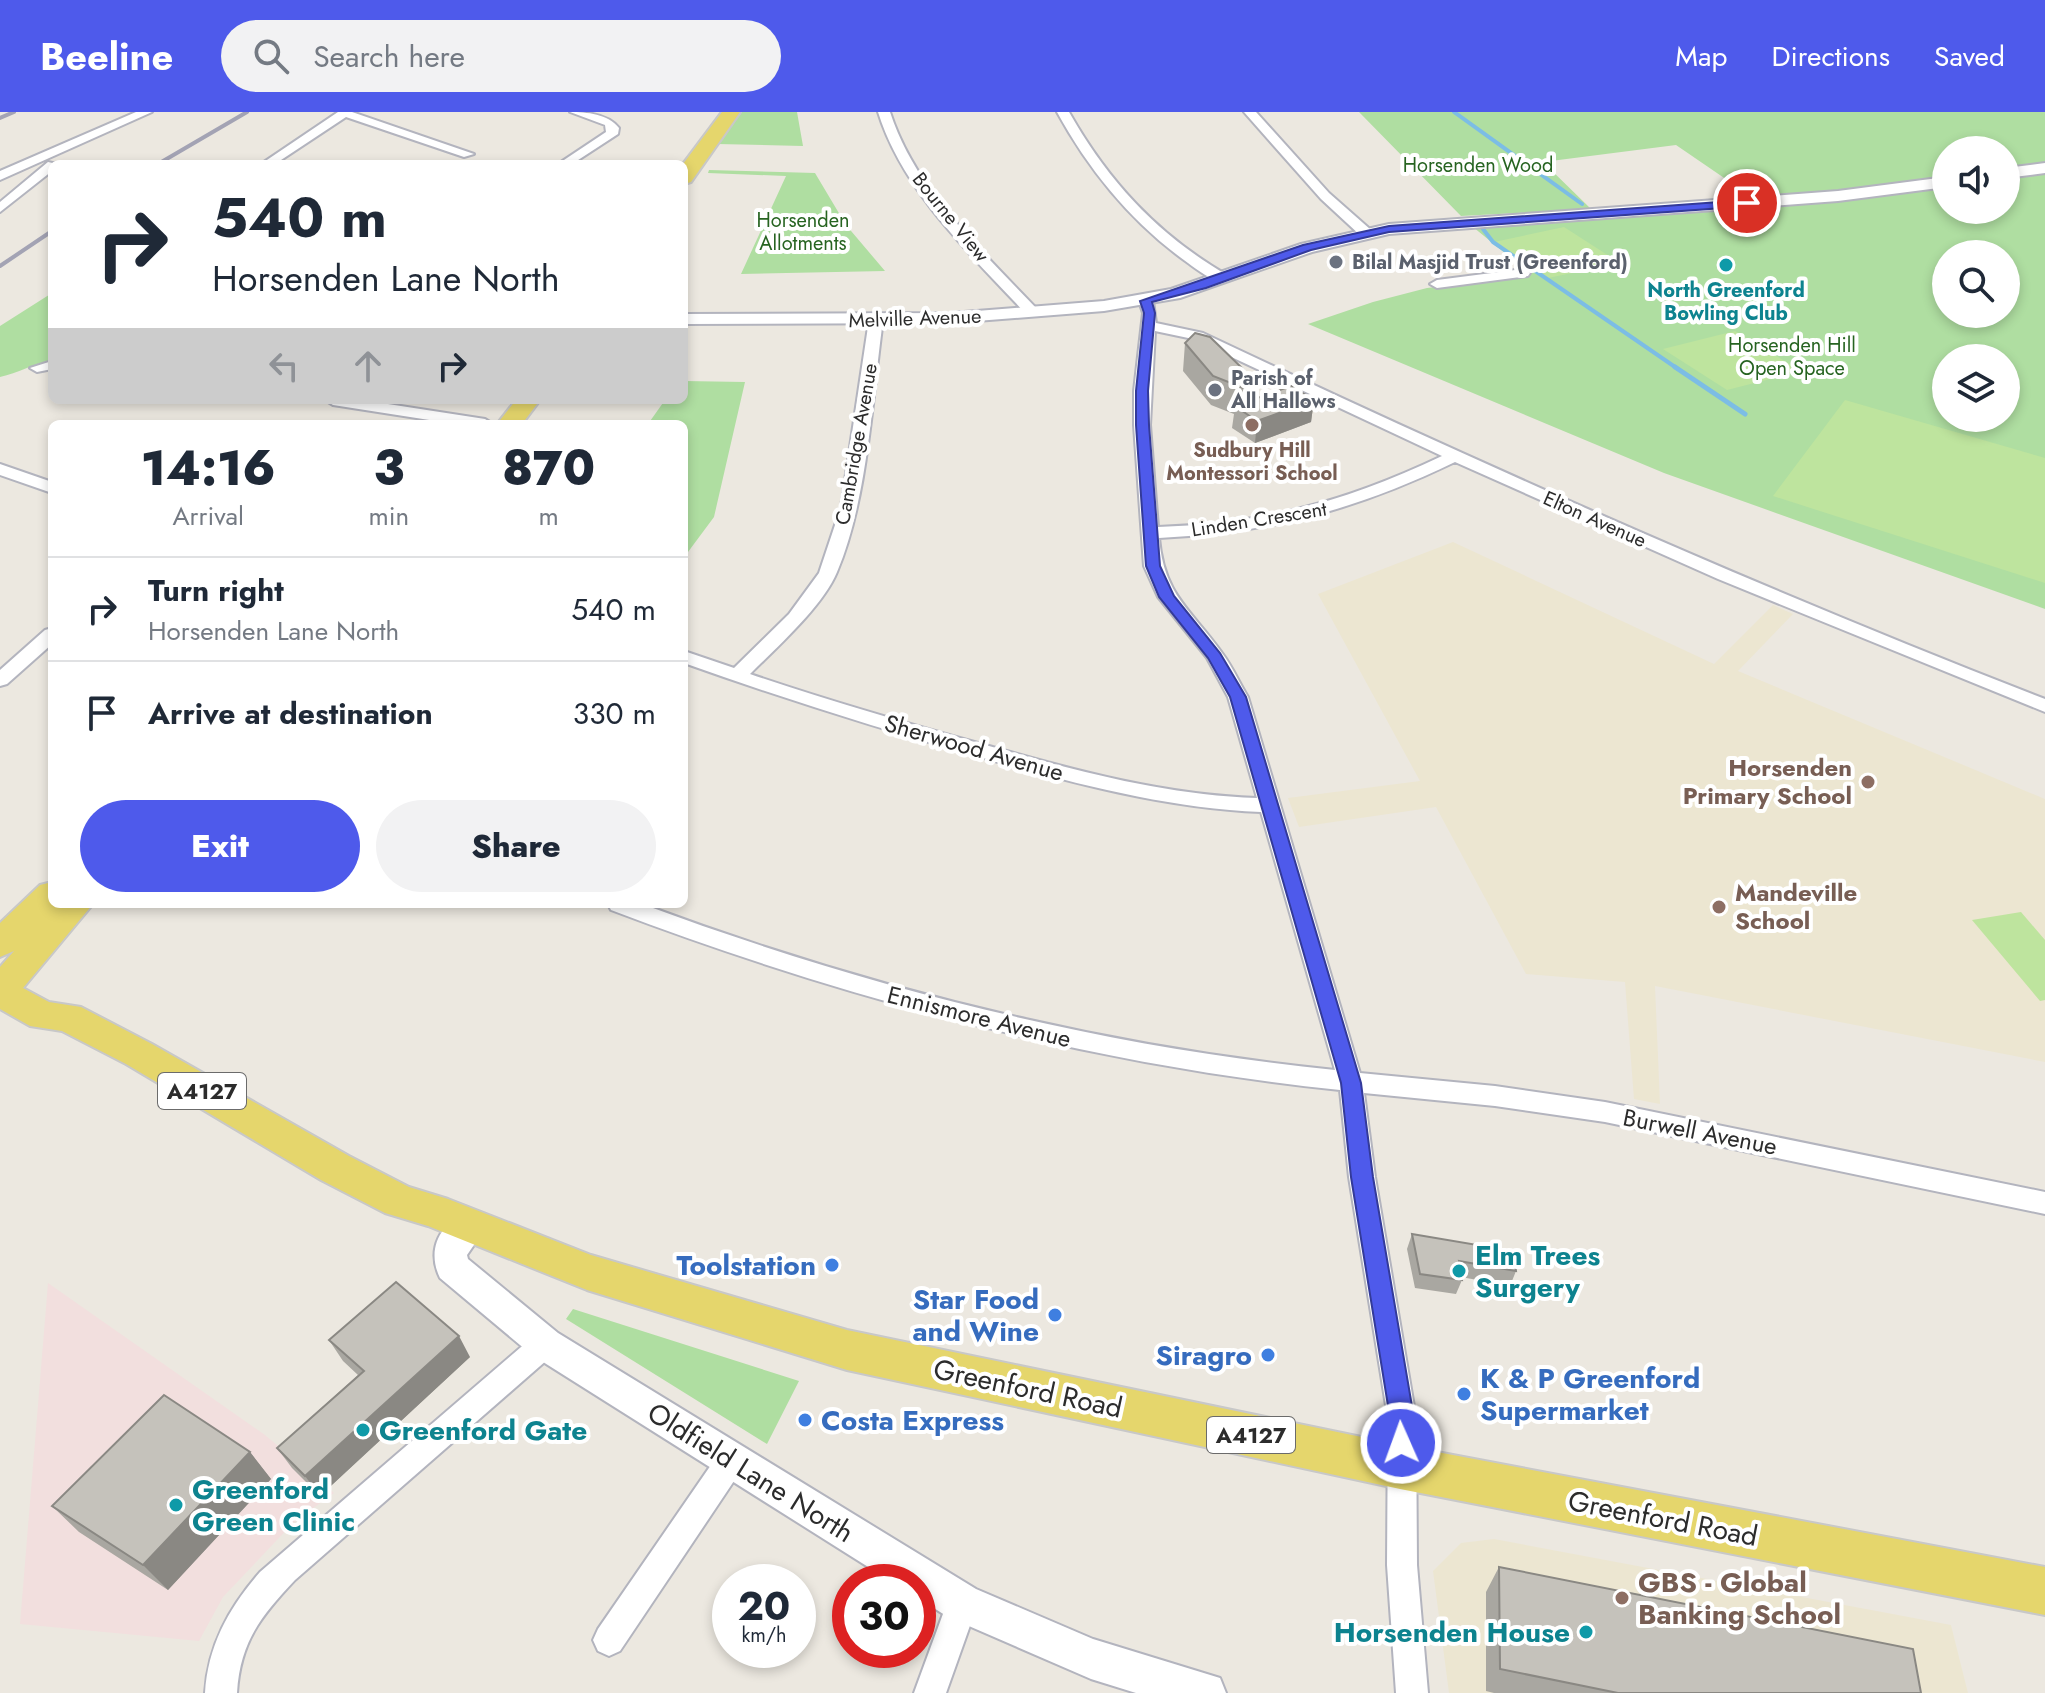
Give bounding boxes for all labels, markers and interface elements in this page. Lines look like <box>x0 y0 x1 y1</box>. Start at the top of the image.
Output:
search box <box>221 20 781 92</box>
text: Beeline <box>40 29 173 84</box>
icon: search <box>249 34 293 78</box>
text: Search here <box>313 35 465 78</box>
text: Map <box>1675 36 1727 77</box>
text: Directions <box>1771 36 1890 77</box>
text: Saved <box>1934 36 2005 77</box>
map controls <box>1932 136 2020 432</box>
button: sound <box>1932 136 2020 224</box>
park label: Horsenden Wood <box>1403 151 1553 180</box>
street label: Bourne View <box>905 166 996 269</box>
pin <box>1713 169 1781 237</box>
text: 540 m <box>212 177 387 258</box>
icon: arrive <box>1725 181 1769 225</box>
icon: right <box>80 192 184 296</box>
park label: Horsenden Allotments <box>756 206 850 258</box>
button: search <box>1932 240 2020 328</box>
place label: Bilal Masjid Trust (Greenford) <box>1352 248 1628 277</box>
text: Horsenden Lane North <box>212 252 560 304</box>
marker: Bilal Masjid Trust (Greenford) <box>1327 253 1345 271</box>
marker: North Greenford Bowling Club <box>1717 256 1735 274</box>
place label: North Greenford Bowling Club <box>1647 276 1805 328</box>
street label: Melville Avenue <box>848 302 982 335</box>
park label: Horsenden Hill Open Space <box>1728 331 1856 383</box>
icon: left <box>262 344 306 388</box>
icon: ahead <box>346 344 390 388</box>
icon: right <box>430 344 474 388</box>
button: layers <box>1932 344 2020 432</box>
street label: Cambridge Avenue <box>828 361 885 527</box>
place label: Parish of All Hallows <box>1230 364 1336 416</box>
marker: Parish of All Hallows <box>1206 381 1224 399</box>
marker: Sudbury Hill Montessori School <box>1243 416 1261 434</box>
text: 14:16 <box>141 434 276 503</box>
text: 3 <box>373 434 404 503</box>
text: 870 <box>502 434 595 503</box>
place label: Sudbury Hill Montessori School <box>1166 436 1338 488</box>
street label: Elton Avenue <box>1539 484 1651 555</box>
street label: Linden Crescent <box>1189 494 1329 545</box>
text: Arrival <box>172 497 244 535</box>
text: min <box>368 497 409 535</box>
text: m <box>538 497 559 535</box>
text: Turn right <box>148 569 284 612</box>
icon: right <box>80 587 124 631</box>
text: 540 m <box>571 588 656 631</box>
text: Horsenden Lane North <box>148 612 399 650</box>
icon: arrive <box>80 691 124 735</box>
text: Arrive at destination <box>148 692 433 735</box>
text: 330 m <box>573 692 656 735</box>
street label: Sherwood Avenue <box>880 705 1068 790</box>
place label: Horsenden Primary School <box>1683 750 1852 813</box>
marker: Horsenden Primary School <box>1859 773 1877 791</box>
button: Exit <box>80 800 360 892</box>
button: Share <box>376 800 656 892</box>
place label: Mandeville School <box>1735 875 1857 938</box>
marker: Mandeville School <box>1710 898 1728 916</box>
street label: Ennismore Avenue <box>884 977 1075 1056</box>
road number: A4127 <box>158 1073 246 1109</box>
street label: Burwell Avenue <box>1620 1099 1780 1164</box>
place label: Elm Trees Surgery <box>1475 1235 1600 1308</box>
place label: Toolstation <box>676 1245 816 1286</box>
marker: Toolstation <box>823 1256 841 1274</box>
marker: Elm Trees Surgery <box>1450 1262 1468 1280</box>
place label: Star Food and Wine <box>912 1279 1039 1352</box>
marker: Star Food and Wine <box>1046 1306 1064 1324</box>
place label: Siragro <box>1155 1335 1252 1376</box>
marker: Siragro <box>1259 1346 1277 1364</box>
street label: Greenford Road <box>930 1348 1126 1429</box>
place label: K & P Greenford Supermarket <box>1480 1358 1700 1431</box>
marker: K & P Greenford Supermarket <box>1455 1385 1473 1403</box>
street label: Oldfield Lane North <box>640 1392 862 1553</box>
place label: Costa Express <box>821 1400 1004 1441</box>
position arrow <box>1359 1401 1443 1485</box>
place label: Greenford Gate <box>379 1410 587 1451</box>
marker: Costa Express <box>796 1411 814 1429</box>
road number: A4127 <box>1207 1417 1295 1453</box>
marker: Greenford Gate <box>354 1421 372 1439</box>
place label: Greenford Green Clinic <box>192 1469 355 1542</box>
street label: Greenford Road <box>1565 1480 1761 1557</box>
marker: Greenford Green Clinic <box>167 1496 185 1514</box>
place label: GBS - Global Banking School <box>1638 1562 1841 1635</box>
speed limit sign: 30 <box>832 1564 936 1668</box>
text: 20 <box>738 1577 790 1635</box>
marker: GBS - Global Banking School <box>1613 1589 1631 1607</box>
place label: Horsenden House <box>1334 1612 1570 1653</box>
text: km/h <box>741 1621 787 1650</box>
marker: Horsenden House <box>1577 1623 1595 1641</box>

